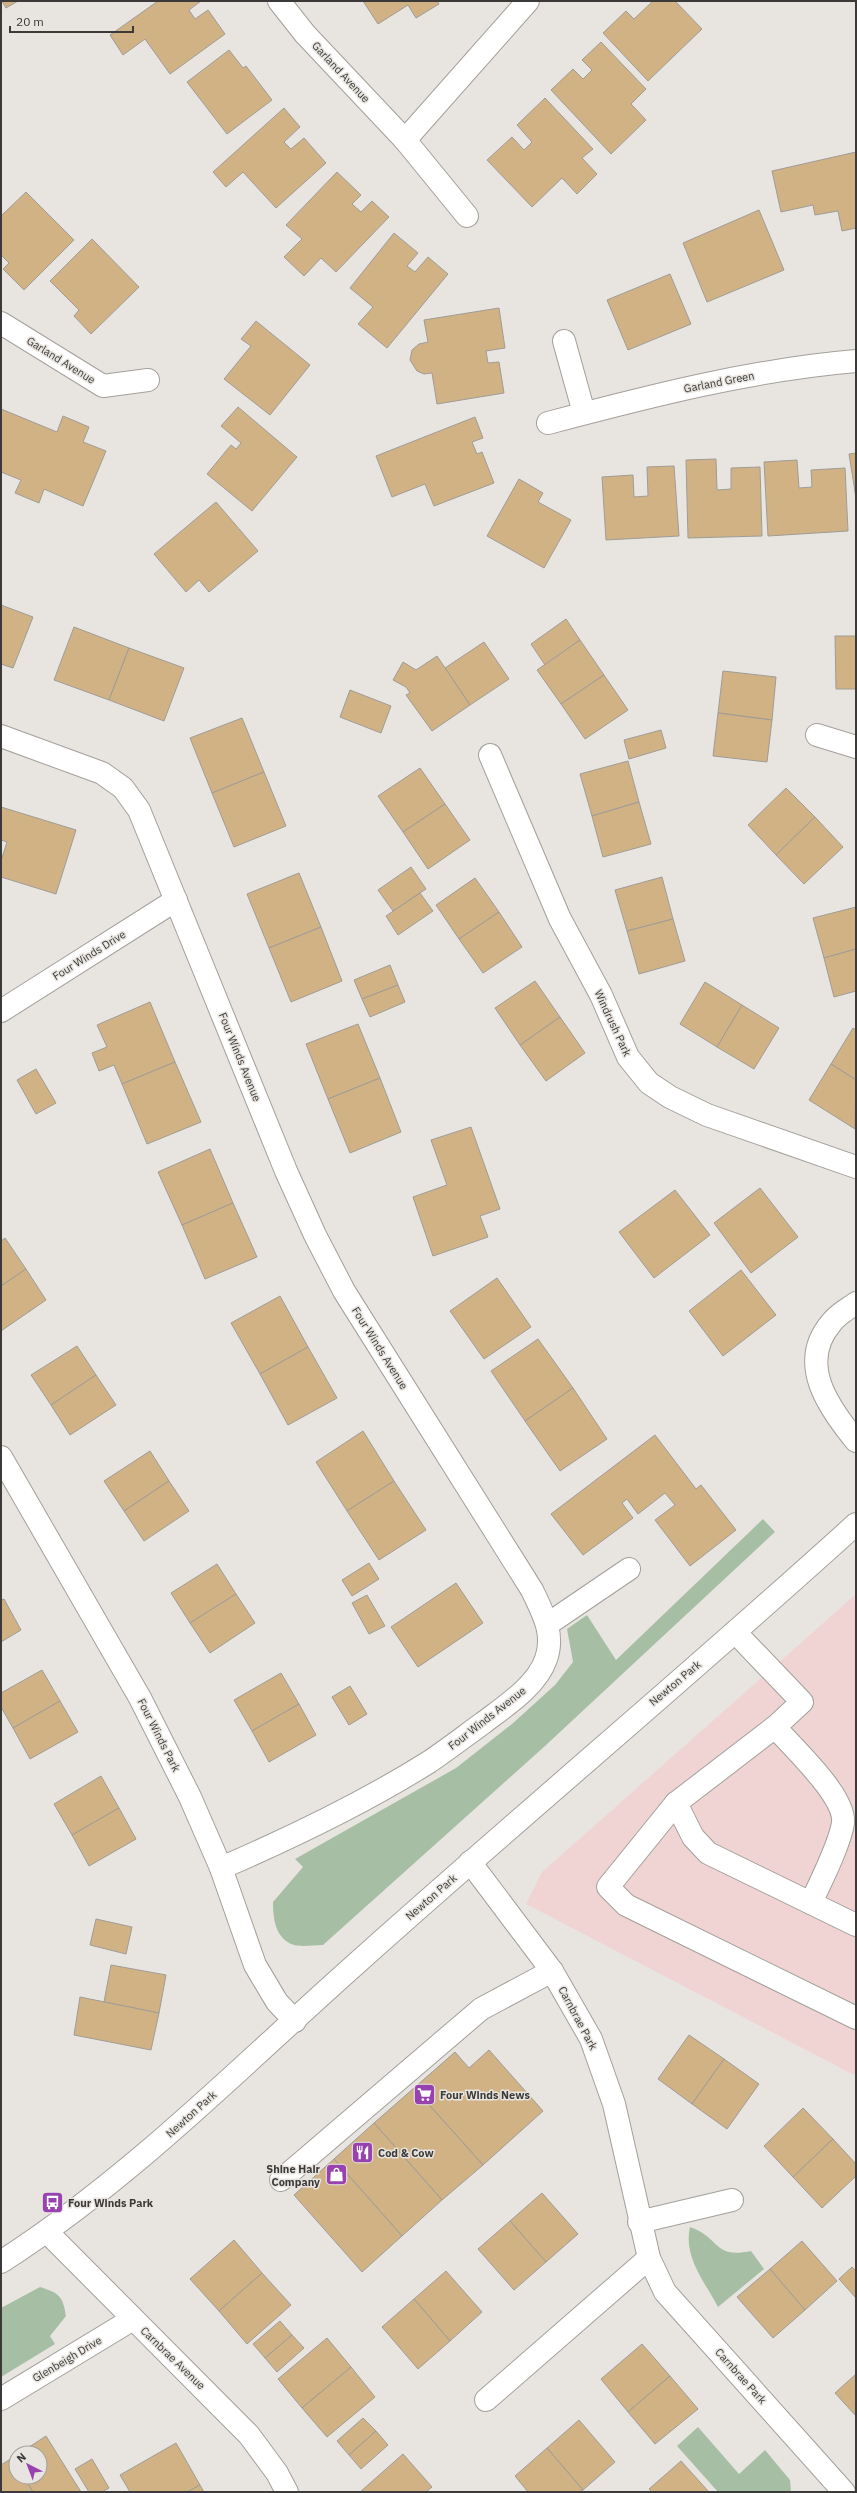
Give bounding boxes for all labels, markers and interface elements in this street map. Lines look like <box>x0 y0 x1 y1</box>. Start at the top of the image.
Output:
scale bar <box>10 8 133 34</box>
text: 20 m <box>16 14 44 29</box>
street label: Garland Avenue <box>309 39 373 105</box>
street label: Garland Avenue <box>24 333 98 387</box>
street label: Garland Green <box>683 368 755 396</box>
street label: Four Winds Drive <box>50 927 128 983</box>
street label: Windrush Park <box>591 987 635 1059</box>
street label: Four Winds Avenue <box>216 1010 264 1104</box>
street label: Four Winds Avenue <box>349 1304 411 1392</box>
street label: Newton Park <box>646 1657 704 1709</box>
street label: Four Winds Avenue <box>445 1683 529 1753</box>
street label: Four Winds Park <box>135 1696 184 1774</box>
street label: Newton Park <box>403 1871 460 1923</box>
street label: Carnbrae Park <box>555 1984 601 2052</box>
supermarket icon: Four Winds News <box>411 2082 437 2108</box>
street label: Newton Park <box>163 2087 219 2140</box>
place label: Four Winds News <box>440 2088 530 2102</box>
restaurant icon: Cod & Cow <box>349 2140 375 2166</box>
place label: Cod & Cow <box>378 2146 434 2160</box>
place label: Shine Hair Company <box>266 2162 321 2189</box>
shop icon: Shine Hair Company <box>323 2162 349 2188</box>
bus stop icon: Four Winds Park <box>39 2190 65 2216</box>
place label: Four Winds Park <box>68 2196 154 2210</box>
street label: Carnbrae Avenue <box>138 2324 208 2392</box>
street label: Glenbeigh Drive <box>30 2333 104 2385</box>
street label: Carnbrae Park <box>712 2345 770 2407</box>
north arrow <box>8 2445 48 2485</box>
text: N <box>14 2450 29 2465</box>

